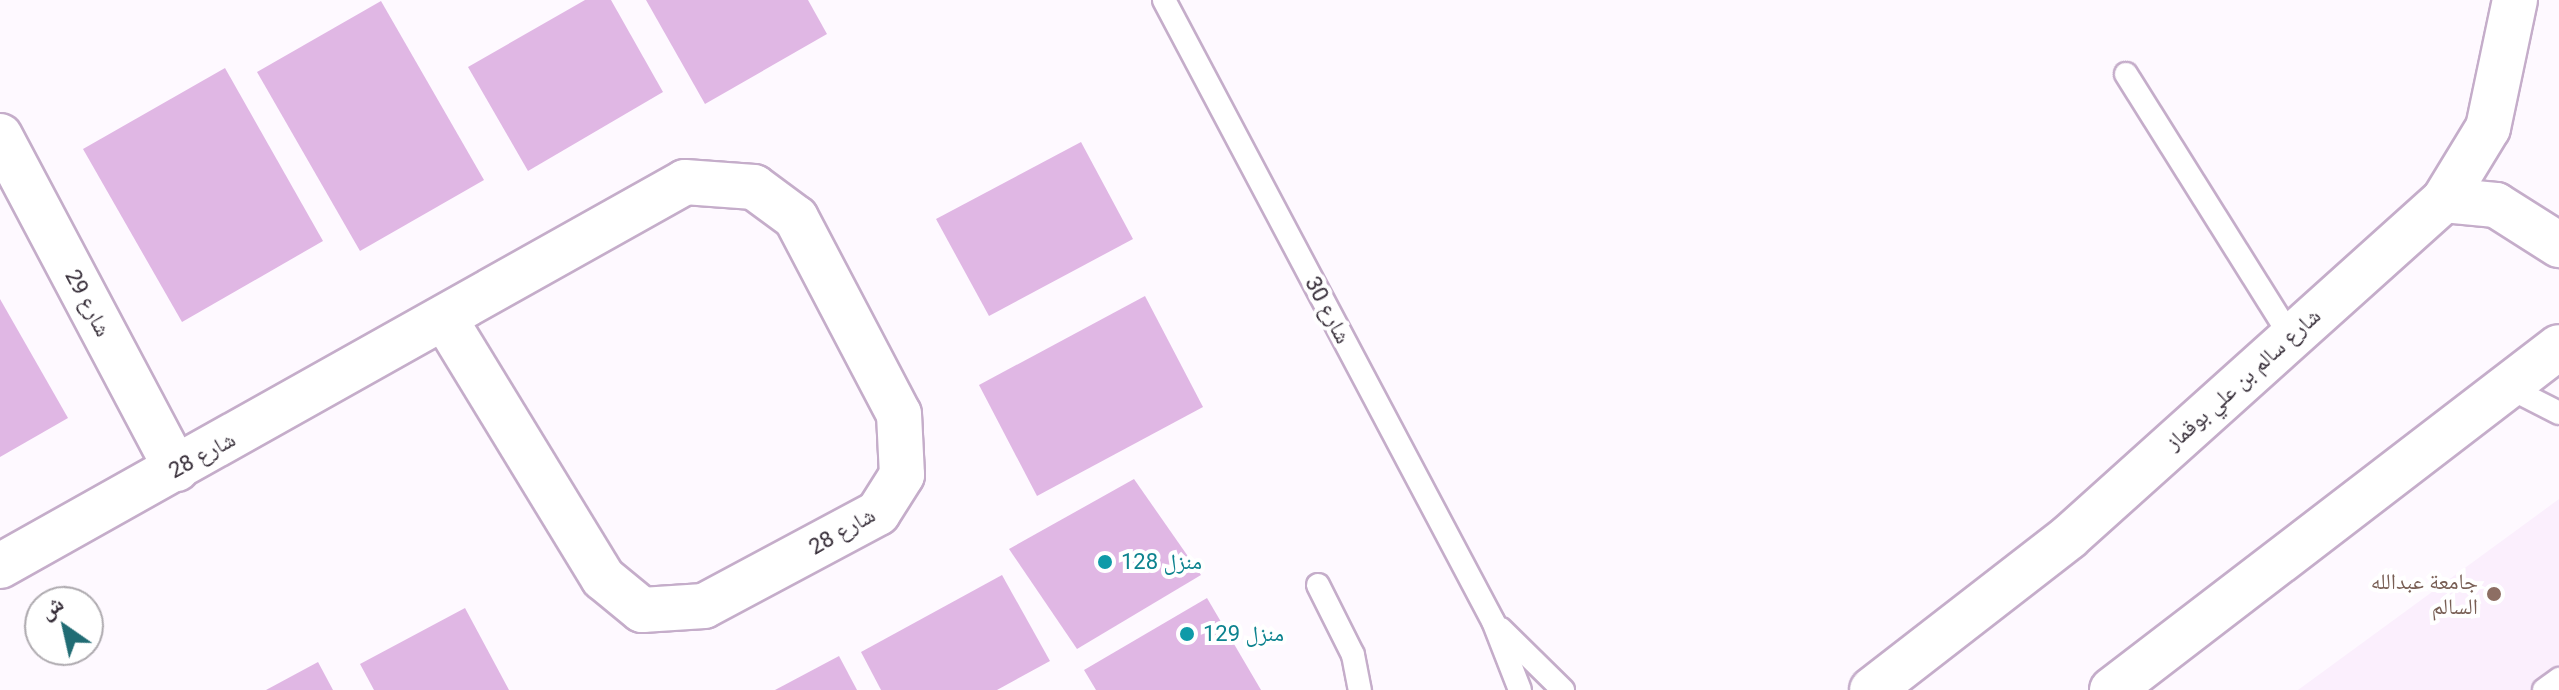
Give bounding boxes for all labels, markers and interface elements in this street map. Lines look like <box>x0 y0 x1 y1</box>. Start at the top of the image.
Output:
street label: شارع 29 <box>59 265 117 341</box>
street label: شارع 30 <box>1299 272 1357 348</box>
street label: شارع سالم بن علي بوقماز <box>2160 303 2326 455</box>
street label: شارع 28 <box>164 426 240 484</box>
street label: شارع 28 <box>804 502 880 560</box>
place label: منزل 128 <box>1121 549 1202 575</box>
marker: منزل 128 <box>1096 553 1114 571</box>
place label: جامعة عبدالله السالم <box>2371 568 2478 620</box>
marker: جامعة عبدالله السالم <box>2485 585 2503 603</box>
north arrow <box>24 586 104 666</box>
text: ش <box>35 590 68 624</box>
place label: منزل 129 <box>1203 621 1284 647</box>
marker: منزل 129 <box>1178 625 1196 643</box>

